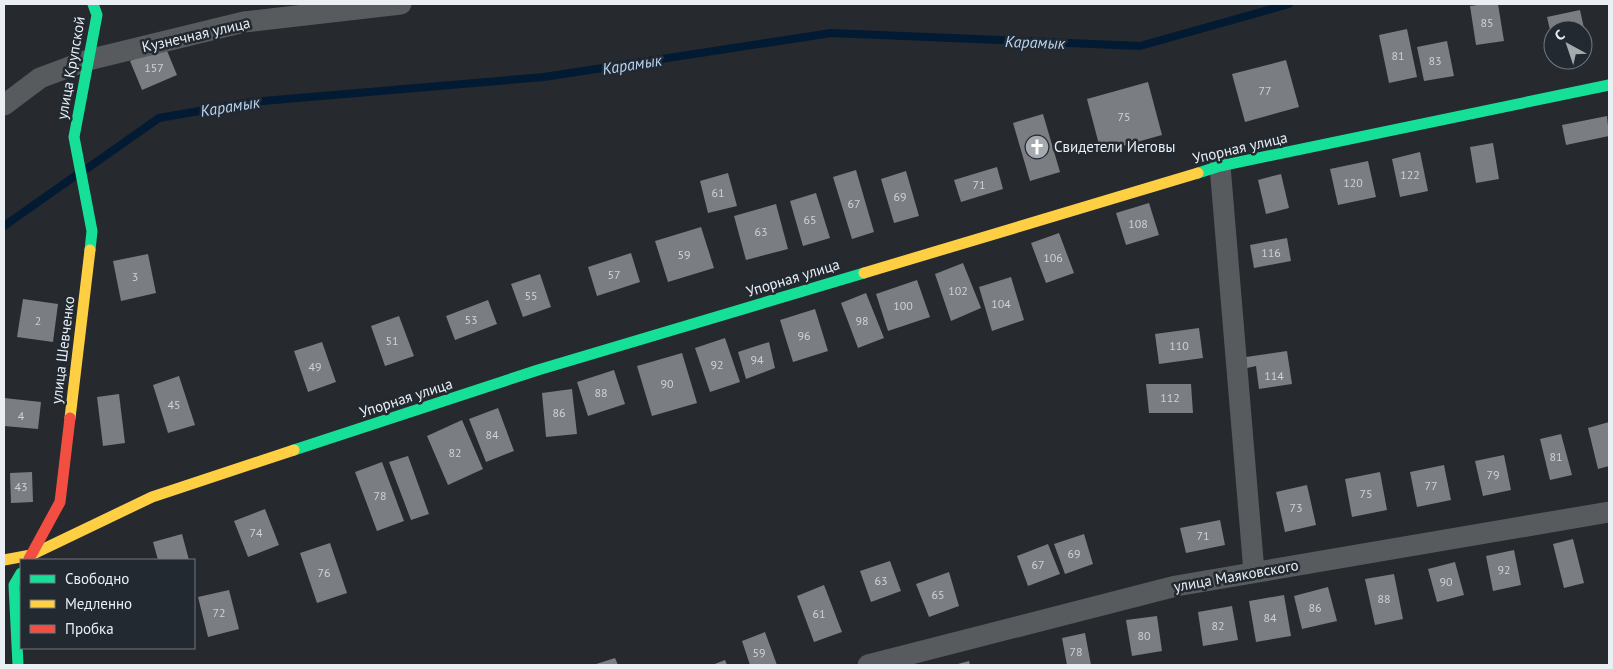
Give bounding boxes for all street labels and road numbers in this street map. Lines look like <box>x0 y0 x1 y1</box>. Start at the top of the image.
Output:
street label: Кузнечная улица <box>140 13 252 56</box>
street label: улица Крупской <box>52 15 89 121</box>
street label: Упорная улица <box>1191 127 1289 168</box>
street label: Упорная улица <box>744 254 842 301</box>
street label: улица Шевченко <box>46 295 79 405</box>
street label: Упорная улица <box>357 374 455 421</box>
street label: улица Маяковского <box>1172 555 1300 596</box>

